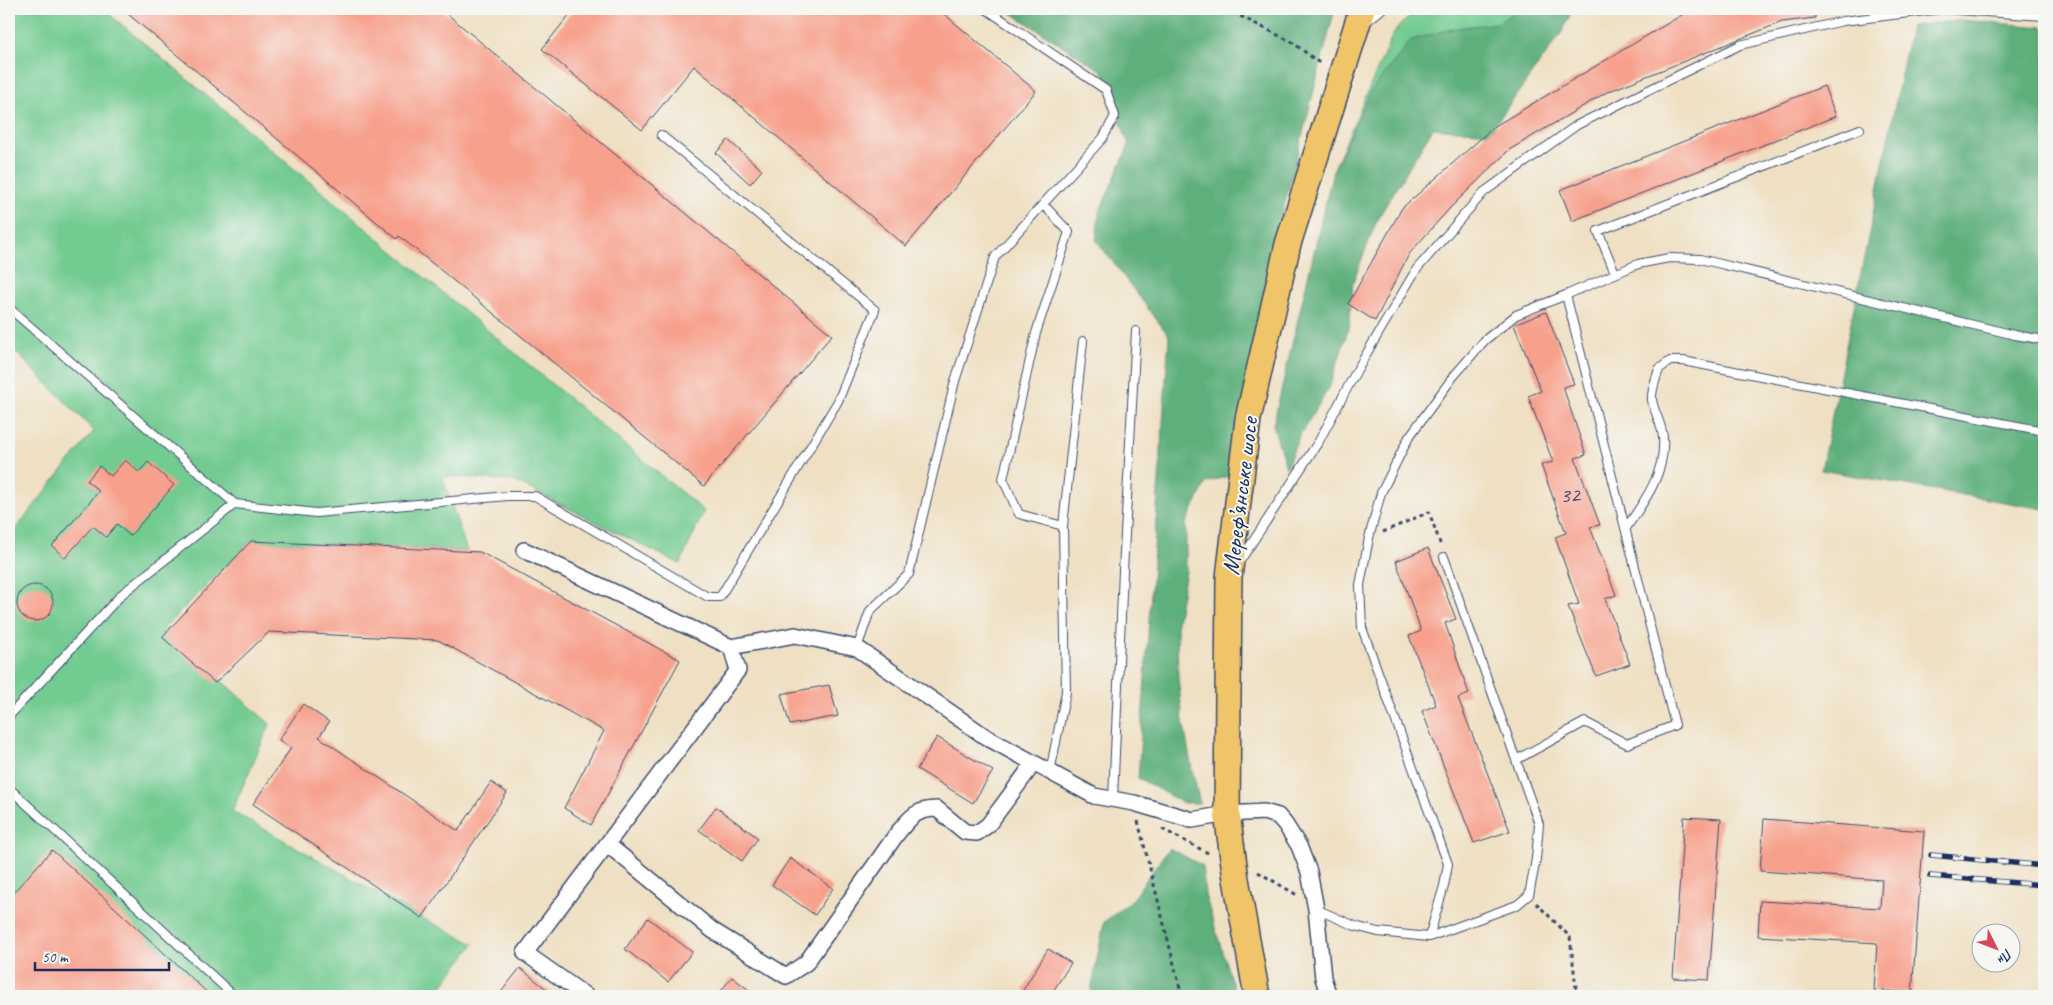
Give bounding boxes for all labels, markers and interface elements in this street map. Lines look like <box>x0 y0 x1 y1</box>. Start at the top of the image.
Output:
street label: Мереф’янське шосе <box>1214 414 1266 577</box>
house number: 32 <box>1560 481 1582 509</box>
north arrow <box>1970 922 2020 972</box>
scale bar <box>35 940 169 972</box>
text: Пн <box>1994 945 2017 968</box>
text: 50 m <box>42 948 69 967</box>

